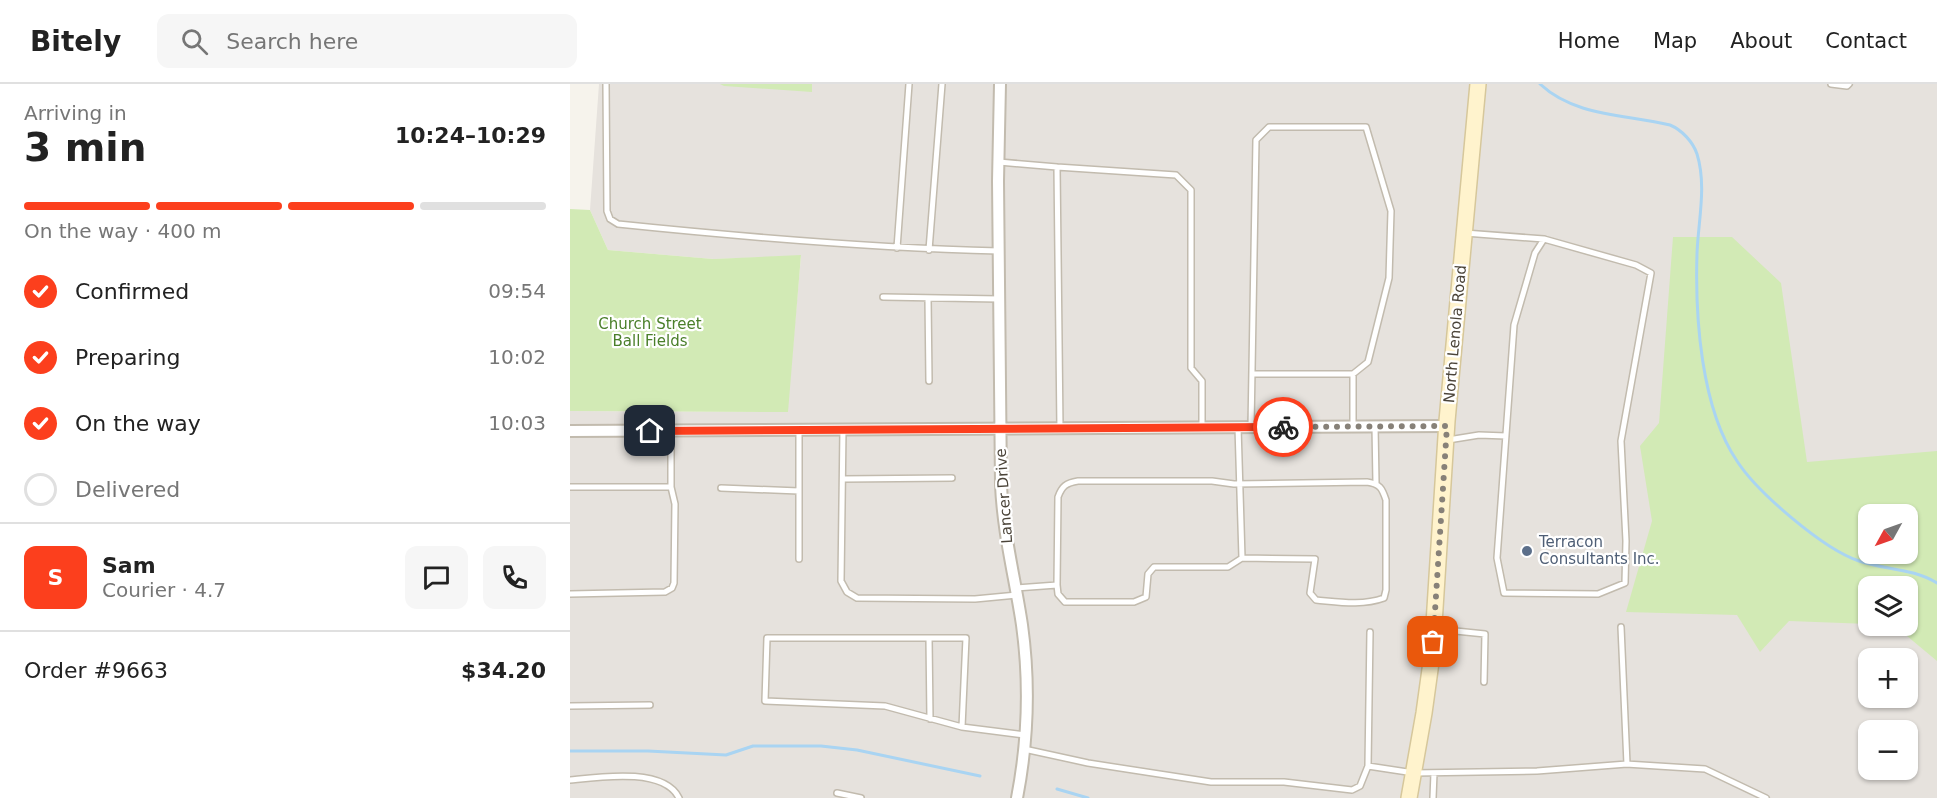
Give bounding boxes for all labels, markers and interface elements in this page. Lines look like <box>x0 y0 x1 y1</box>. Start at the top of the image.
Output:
search box <box>157 14 577 68</box>
text: Bitely <box>30 25 121 58</box>
icon: search <box>178 25 211 58</box>
text: Search here <box>226 29 358 54</box>
text: Home <box>1558 29 1620 53</box>
text: Map <box>1653 29 1697 53</box>
text: About <box>1730 29 1792 53</box>
text: Contact <box>1825 29 1907 53</box>
text: Arriving in <box>24 101 127 125</box>
text: 10:24–10:29 <box>395 123 546 148</box>
text: 3 min <box>24 125 146 170</box>
text: On the way · 400 m <box>24 219 222 243</box>
street label: North Lenola Road <box>1440 264 1470 404</box>
icon: check <box>24 275 57 308</box>
text: Confirmed <box>75 279 189 304</box>
text: 09:54 <box>488 279 546 303</box>
park label: Church Street Ball Fields <box>598 315 702 350</box>
icon: check <box>24 341 57 374</box>
text: Preparing <box>75 345 181 370</box>
text: 10:02 <box>488 345 546 369</box>
courier <box>1253 397 1313 457</box>
pin <box>624 405 675 456</box>
icon: check <box>24 407 57 440</box>
text: On the way <box>75 411 201 436</box>
text: 10:03 <box>488 411 546 435</box>
icon: bike <box>1267 411 1300 444</box>
icon: home <box>633 414 666 447</box>
street label: Lancer Drive <box>992 448 1016 544</box>
text: Delivered <box>75 477 180 502</box>
north arrow <box>1858 504 1918 564</box>
map controls <box>1858 504 1918 780</box>
place label: Terracon Consultants Inc. <box>1538 533 1660 568</box>
marker: Terracon Consultants Inc. <box>1520 544 1534 558</box>
button: chat <box>405 546 468 609</box>
button: phone <box>483 546 546 609</box>
text: Sam <box>102 553 156 578</box>
text: S <box>48 565 63 590</box>
button: layers <box>1858 576 1918 636</box>
text: Courier · 4.7 <box>102 578 226 602</box>
pin <box>1407 616 1458 667</box>
icon: bag <box>1416 625 1449 658</box>
button: + <box>1858 648 1918 708</box>
text: Order #9663 <box>24 658 168 683</box>
text: $34.20 <box>461 658 546 683</box>
button: − <box>1858 720 1918 780</box>

